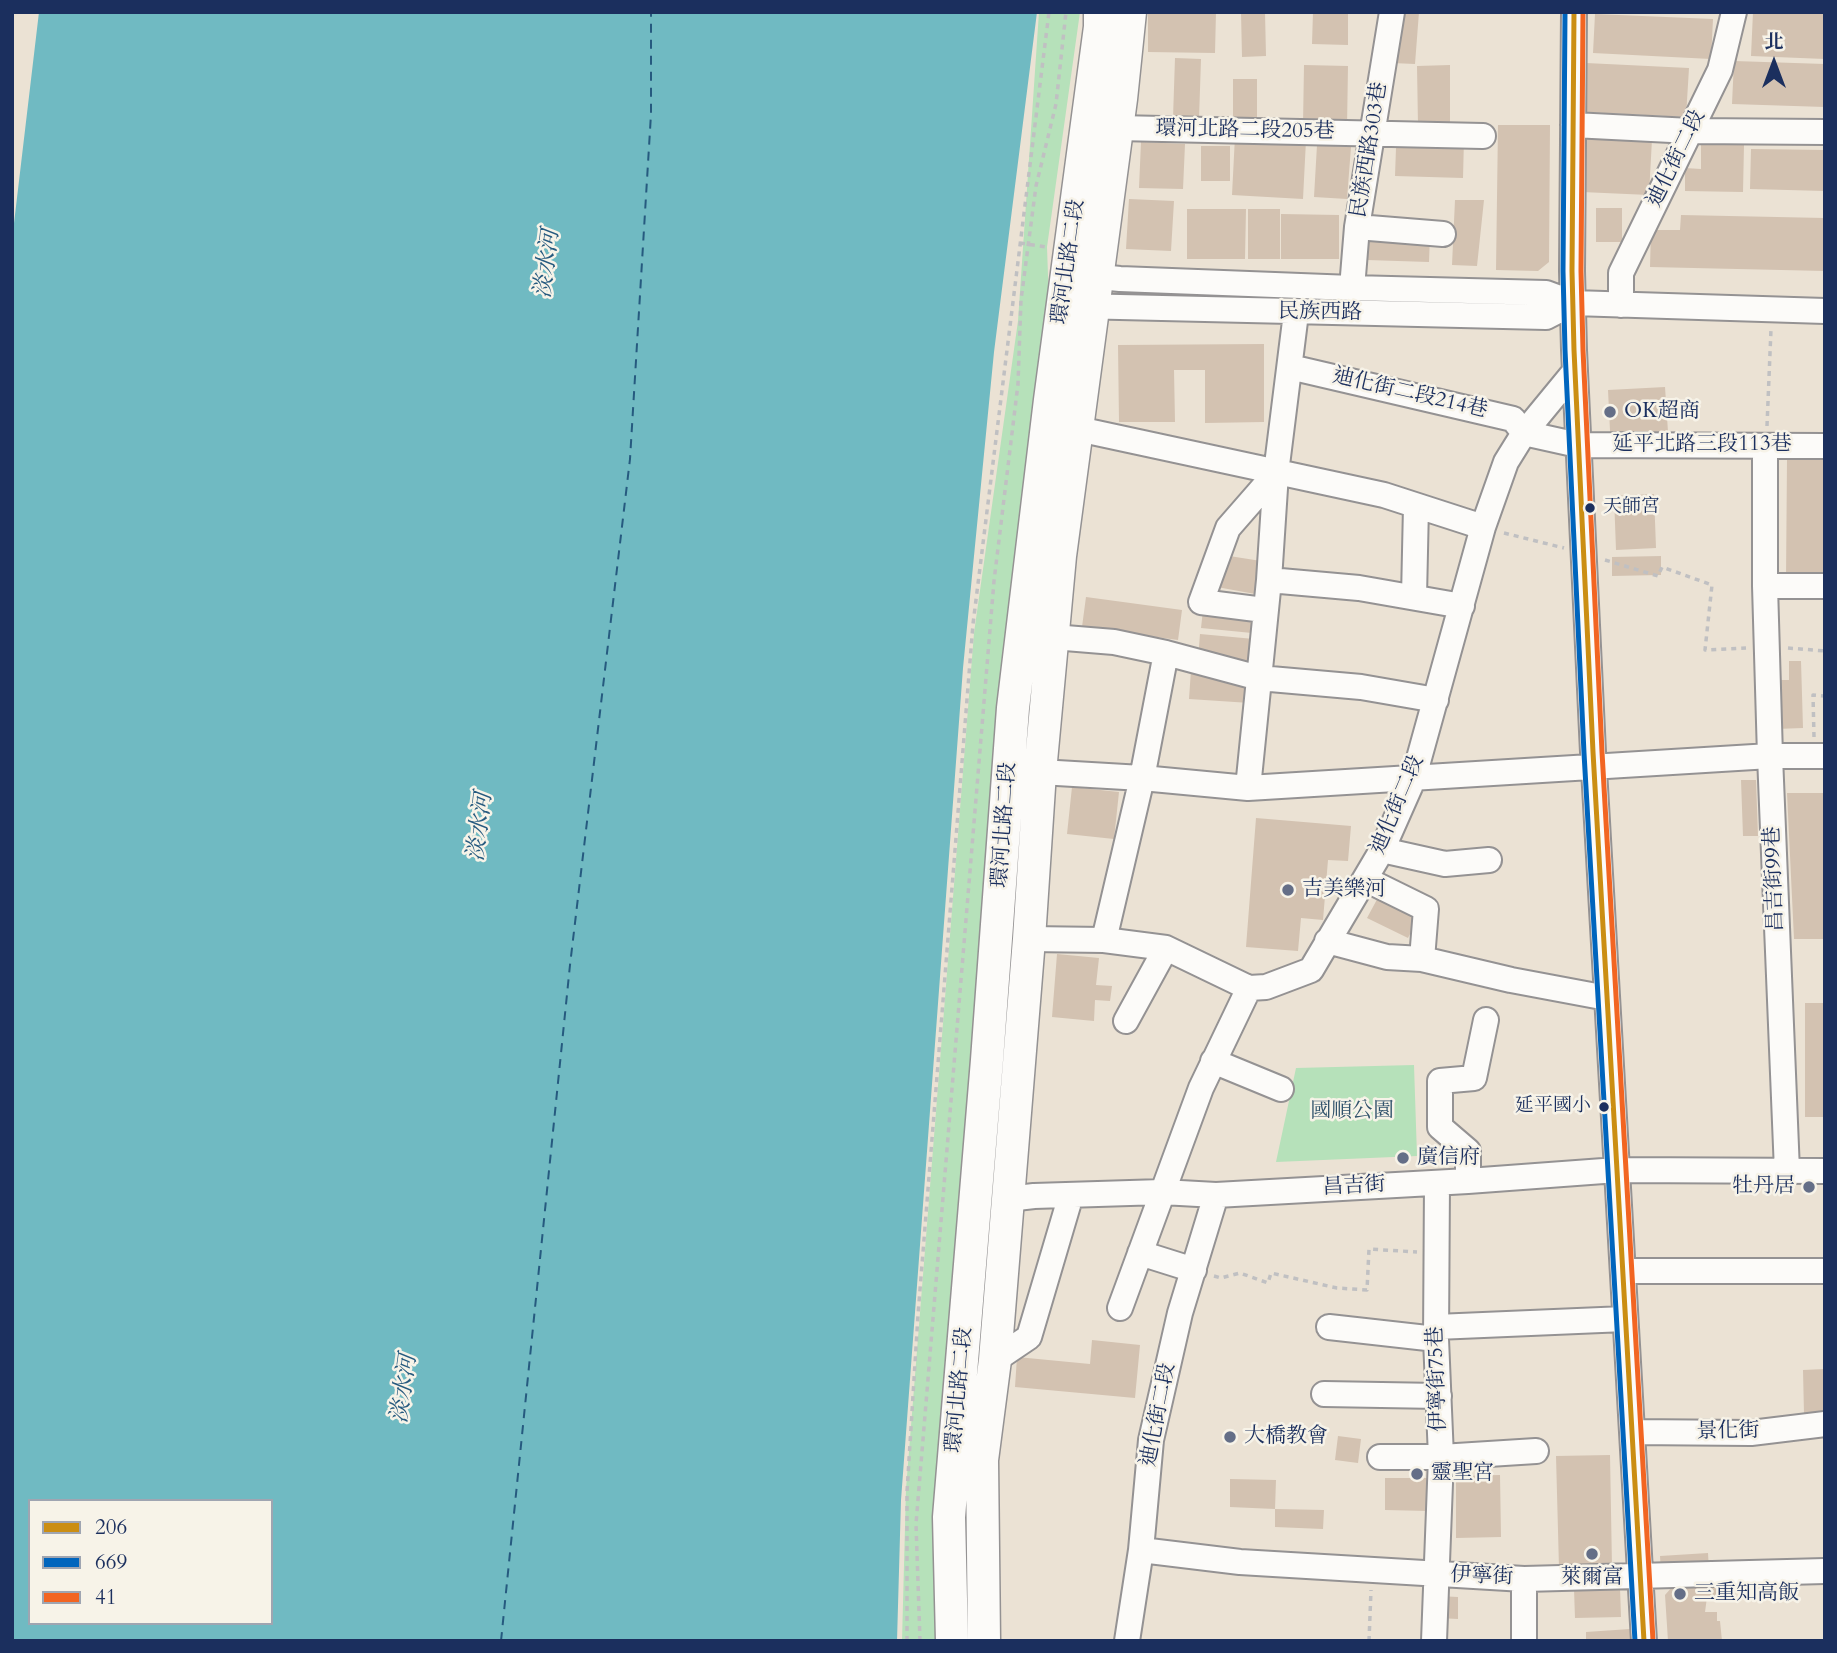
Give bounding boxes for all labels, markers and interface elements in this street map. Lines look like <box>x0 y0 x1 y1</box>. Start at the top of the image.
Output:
north arrow <box>1739 28 1809 98</box>
text: 北 <box>1764 29 1784 55</box>
street label: 民族西路303巷 <box>1347 80 1393 220</box>
street label: 迪化街二段 <box>1643 106 1711 212</box>
street label: 環河北路二段205巷 <box>1155 117 1335 145</box>
street label: 環河北路二段 <box>1048 198 1090 326</box>
water label: 淡水河 <box>530 228 566 300</box>
street label: 民族西路 <box>1278 300 1362 326</box>
street label: 迪化街二段214巷 <box>1330 364 1490 424</box>
place label: OK超商 <box>1624 399 1700 425</box>
marker: OK超商 <box>1602 404 1618 420</box>
street label: 延平北路三段113巷 <box>1612 432 1792 458</box>
place label: 天師宮 <box>1603 497 1660 519</box>
marker: 天師宮 <box>1583 501 1597 515</box>
street label: 迪化街二段 <box>1366 752 1430 858</box>
street label: 環河北路二段 <box>988 761 1022 889</box>
water label: 淡水河 <box>463 791 499 863</box>
street label: 昌吉街99巷 <box>1761 826 1789 932</box>
place label: 吉美樂河 <box>1302 877 1386 903</box>
marker: 吉美樂河 <box>1280 882 1296 898</box>
place label: 延平國小 <box>1515 1096 1591 1118</box>
park label: 國順公園 <box>1310 1099 1394 1125</box>
marker: 延平國小 <box>1597 1100 1611 1114</box>
place label: 廣信府 <box>1417 1145 1480 1171</box>
marker: 廣信府 <box>1395 1150 1411 1166</box>
street label: 昌吉街 <box>1322 1173 1386 1201</box>
place label: 牡丹居 <box>1732 1174 1795 1200</box>
marker: 牡丹居 <box>1801 1179 1817 1195</box>
street label: 環河北路二段 <box>942 1326 978 1454</box>
street label: 伊寧街75巷 <box>1424 1326 1452 1432</box>
water label: 淡水河 <box>387 1353 423 1425</box>
street label: 迪化街二段 <box>1137 1361 1181 1469</box>
street label: 景化街 <box>1696 1419 1760 1445</box>
place label: 大橋教會 <box>1244 1424 1328 1450</box>
marker: 大橋教會 <box>1222 1429 1238 1445</box>
place label: 靈聖宮 <box>1431 1461 1494 1487</box>
marker: 靈聖宮 <box>1409 1466 1425 1482</box>
legend <box>28 1499 273 1625</box>
text: 206 <box>95 1513 127 1542</box>
marker: 萊爾富 <box>1584 1546 1600 1562</box>
text: 669 <box>95 1548 127 1577</box>
street label: 伊寧街 <box>1450 1563 1514 1591</box>
place label: 萊爾富 <box>1561 1565 1623 1591</box>
place label: 三重知高飯 <box>1694 1581 1799 1607</box>
text: 41 <box>95 1583 117 1612</box>
marker: 三重知高飯 <box>1672 1586 1688 1602</box>

